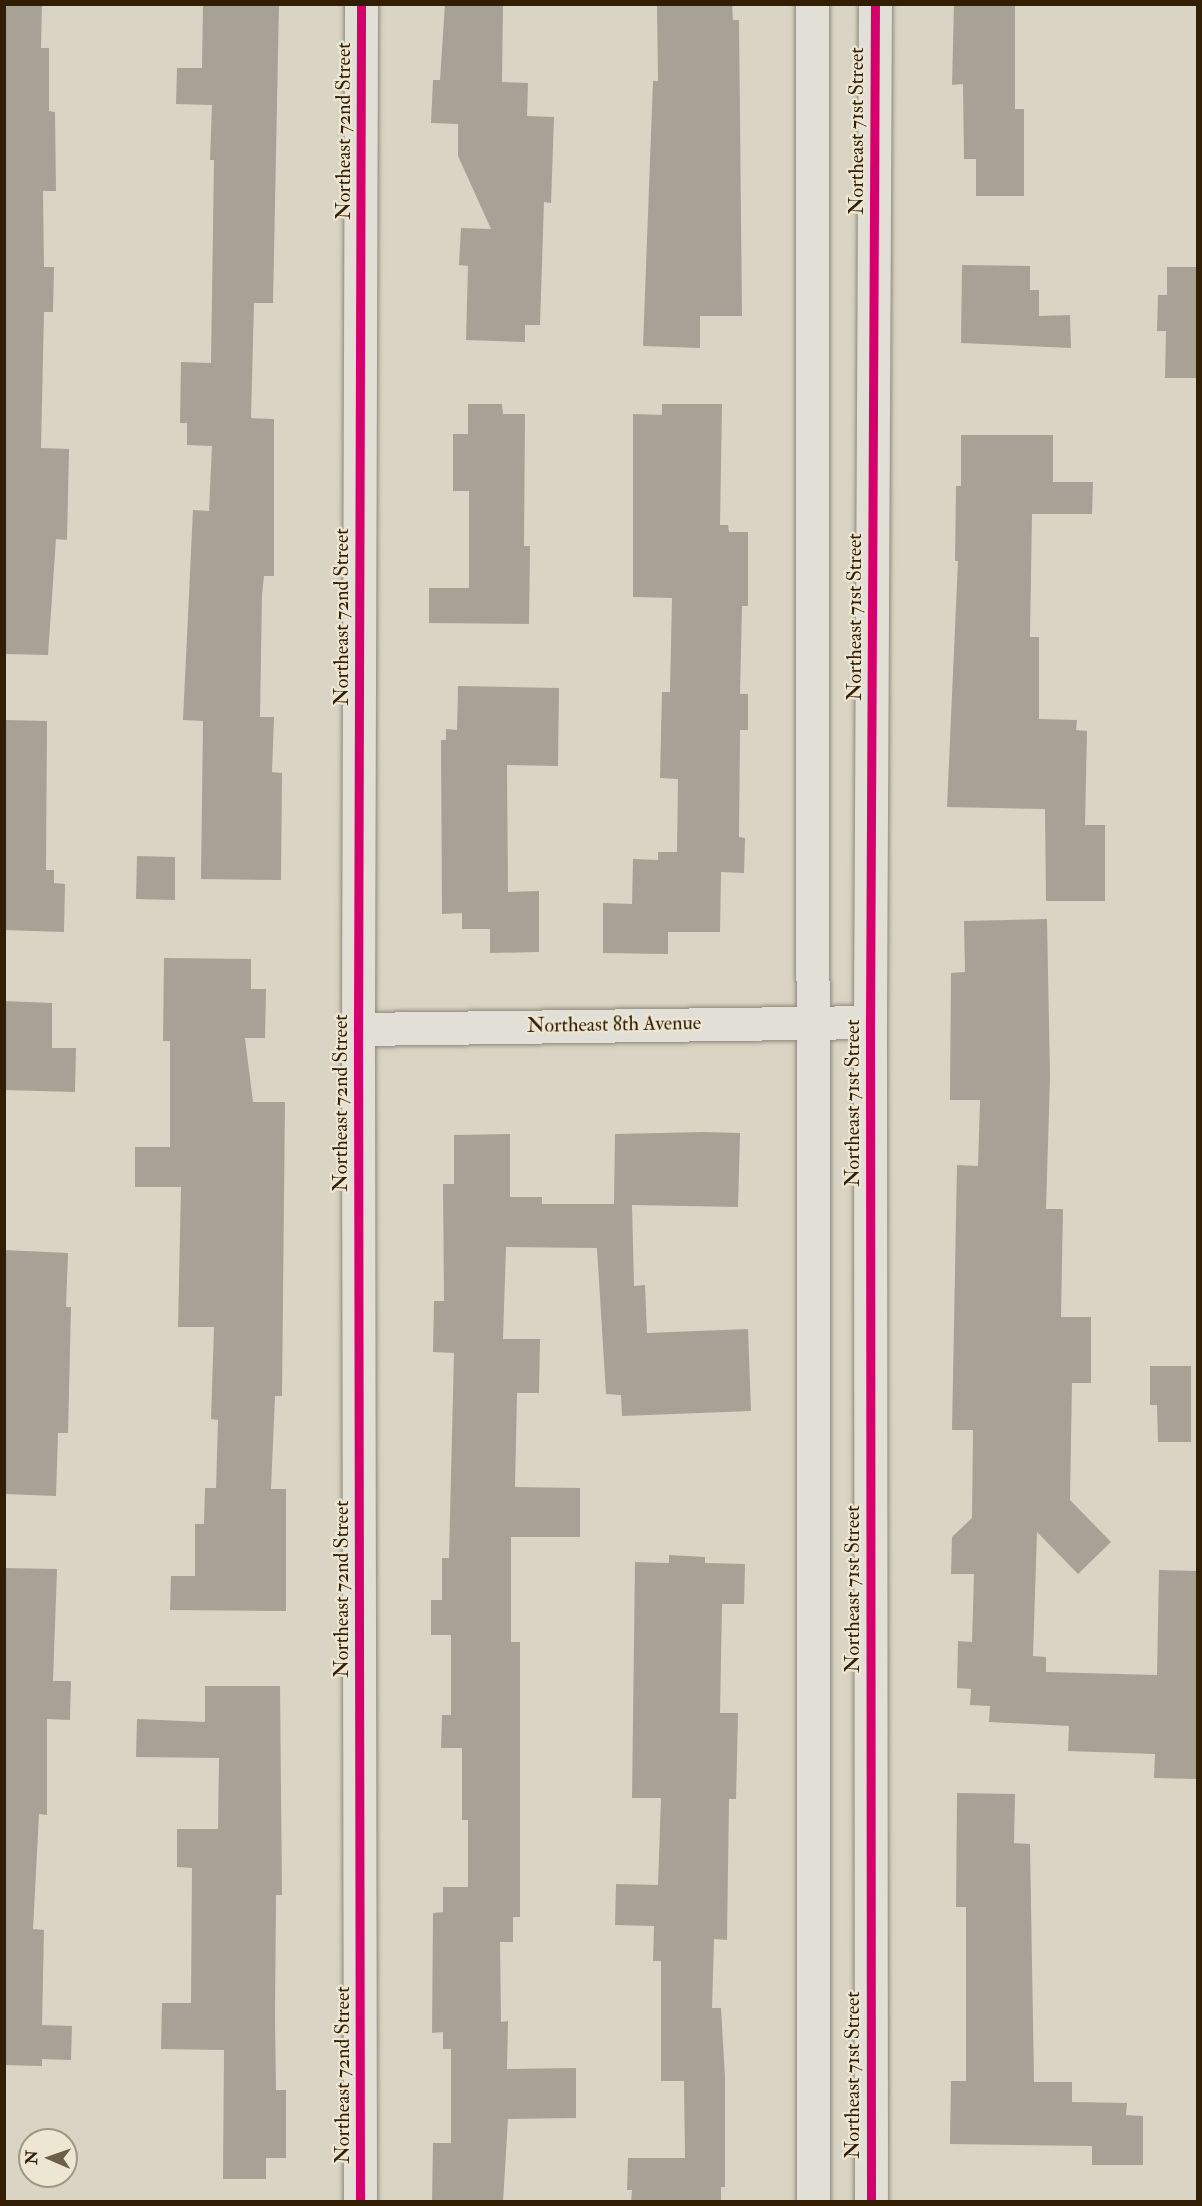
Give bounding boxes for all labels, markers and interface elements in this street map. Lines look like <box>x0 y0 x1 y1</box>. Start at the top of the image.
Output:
street label: Northeast 72nd Street <box>331 42 355 220</box>
street label: Northeast 71st Street <box>844 47 868 215</box>
street label: Northeast 72nd Street <box>329 528 353 706</box>
street label: Northeast 71st Street <box>842 533 866 701</box>
street label: Northeast 8th Avenue <box>527 1010 701 1038</box>
street label: Northeast 72nd Street <box>328 1014 352 1192</box>
street label: Northeast 71st Street <box>840 1019 864 1187</box>
street label: Northeast 72nd Street <box>329 1500 353 1678</box>
street label: Northeast 71st Street <box>840 1505 864 1673</box>
street label: Northeast 72nd Street <box>330 1986 354 2164</box>
street label: Northeast 71st Street <box>840 1991 864 2159</box>
north arrow <box>18 2128 78 2188</box>
text: N <box>22 2150 42 2165</box>

